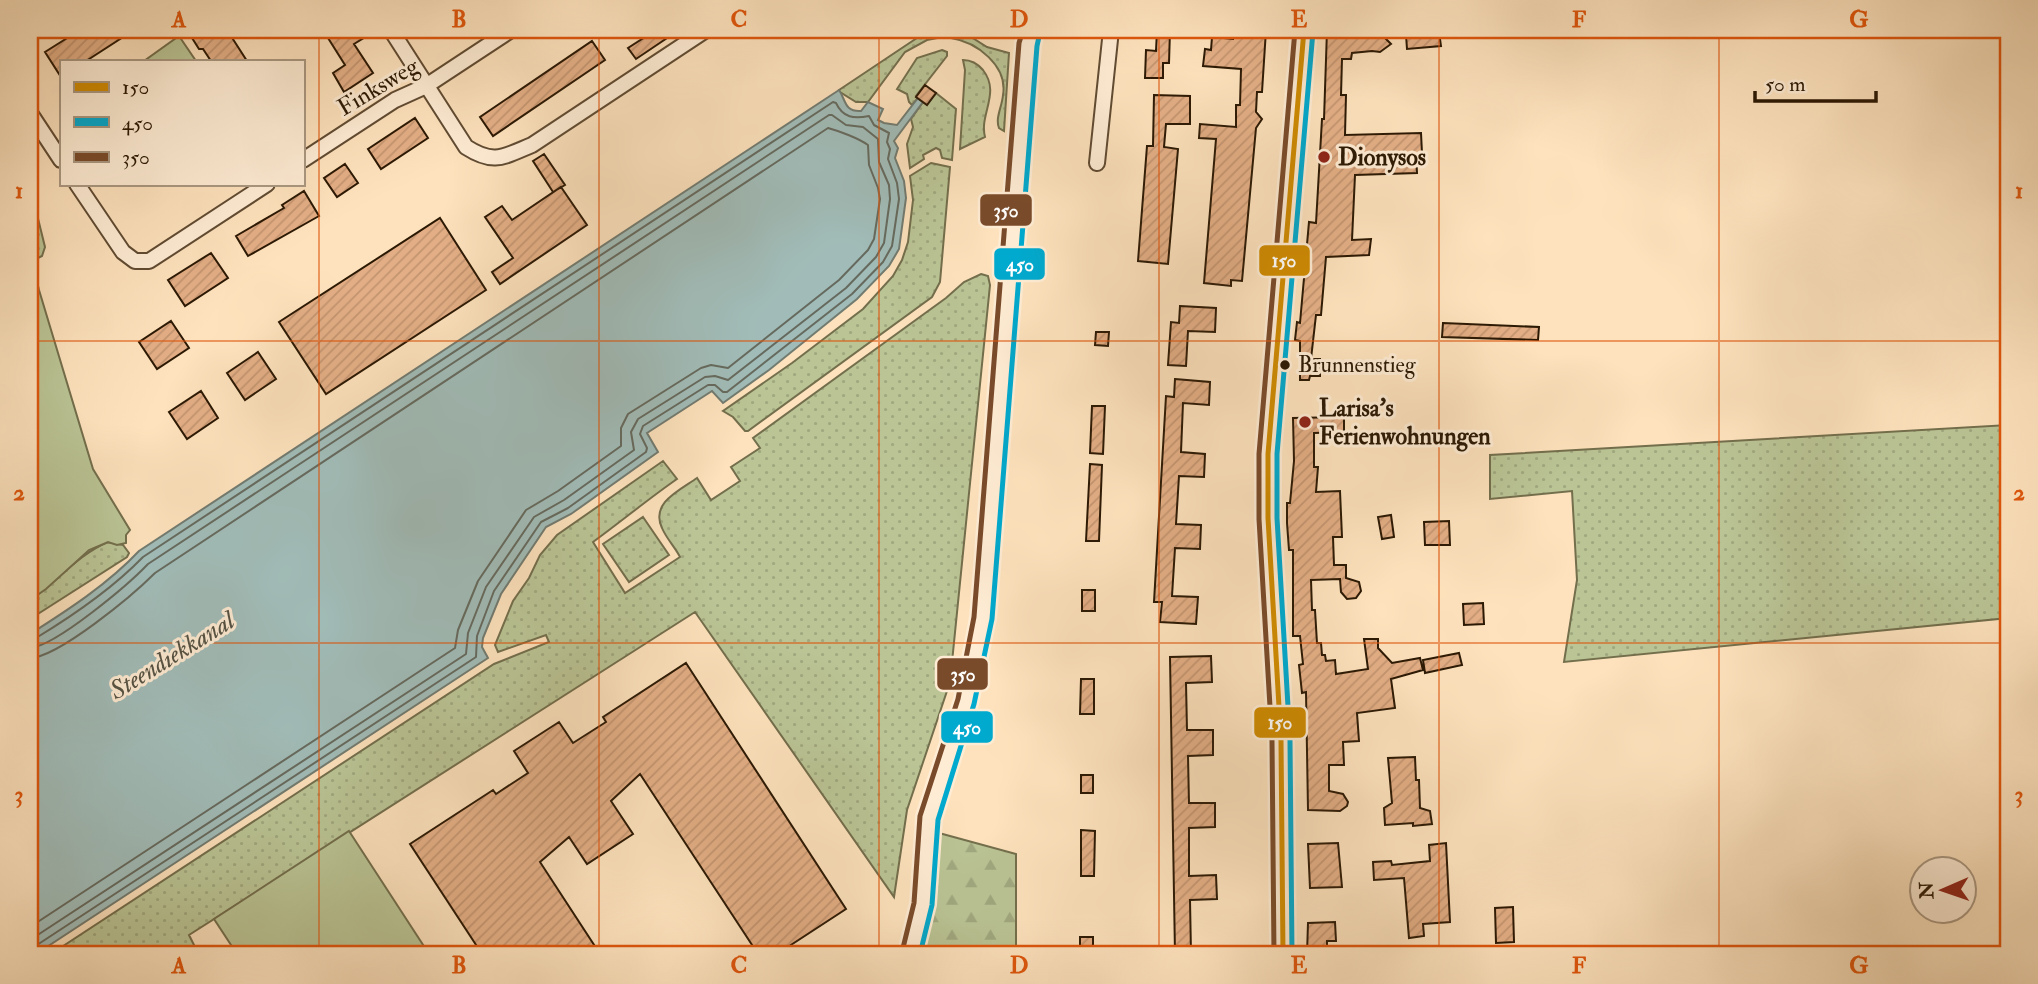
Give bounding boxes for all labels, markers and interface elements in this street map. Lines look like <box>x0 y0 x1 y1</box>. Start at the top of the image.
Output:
text: A <box>171 5 187 34</box>
text: B <box>451 5 467 34</box>
text: C <box>731 5 747 34</box>
text: D <box>1010 5 1028 34</box>
text: E <box>1291 5 1308 34</box>
text: F <box>1572 5 1587 34</box>
text: G <box>1849 5 1869 34</box>
street label: Finksweg <box>332 50 425 123</box>
legend <box>60 60 304 186</box>
scale bar <box>1755 60 1875 104</box>
text: 50 m <box>1765 71 1806 98</box>
text: 150 <box>122 74 149 101</box>
text: 450 <box>122 110 153 137</box>
place label: Dionysos <box>1338 142 1426 173</box>
text: 350 <box>122 144 150 171</box>
marker: Dionysos <box>1316 149 1332 165</box>
text: 1 <box>15 176 23 205</box>
text: 1 <box>2015 176 2023 205</box>
line badge: 350 <box>979 193 1033 227</box>
text: 350 <box>993 199 1019 223</box>
line badge: 150 <box>1258 244 1311 277</box>
line badge: 450 <box>993 247 1046 281</box>
text: 150 <box>1272 249 1297 273</box>
text: 450 <box>1005 253 1034 277</box>
place label: Brunnenstieg <box>1298 351 1417 379</box>
marker: Brunnenstieg <box>1278 358 1292 372</box>
place label: Larisa's Ferienwohnungen <box>1319 393 1491 452</box>
marker: Larisa's Ferienwohnungen <box>1297 414 1313 430</box>
text: 2 <box>13 478 25 507</box>
text: 2 <box>2013 478 2025 507</box>
water label: Steendiekkanal <box>103 604 242 708</box>
line badge: 350 <box>936 657 989 691</box>
text: 350 <box>950 663 976 687</box>
line badge: 150 <box>1253 706 1307 739</box>
line badge: 450 <box>940 710 994 744</box>
text: 150 <box>1268 711 1293 735</box>
text: 450 <box>952 716 981 740</box>
text: 3 <box>15 780 23 809</box>
text: 3 <box>2015 780 2023 809</box>
north arrow <box>1909 855 1979 925</box>
text: N <box>1915 881 1939 900</box>
text: A <box>171 951 187 980</box>
text: B <box>451 951 467 980</box>
text: C <box>731 951 747 980</box>
text: D <box>1010 951 1028 980</box>
text: E <box>1291 951 1308 980</box>
text: F <box>1572 951 1587 980</box>
text: G <box>1849 951 1869 980</box>

